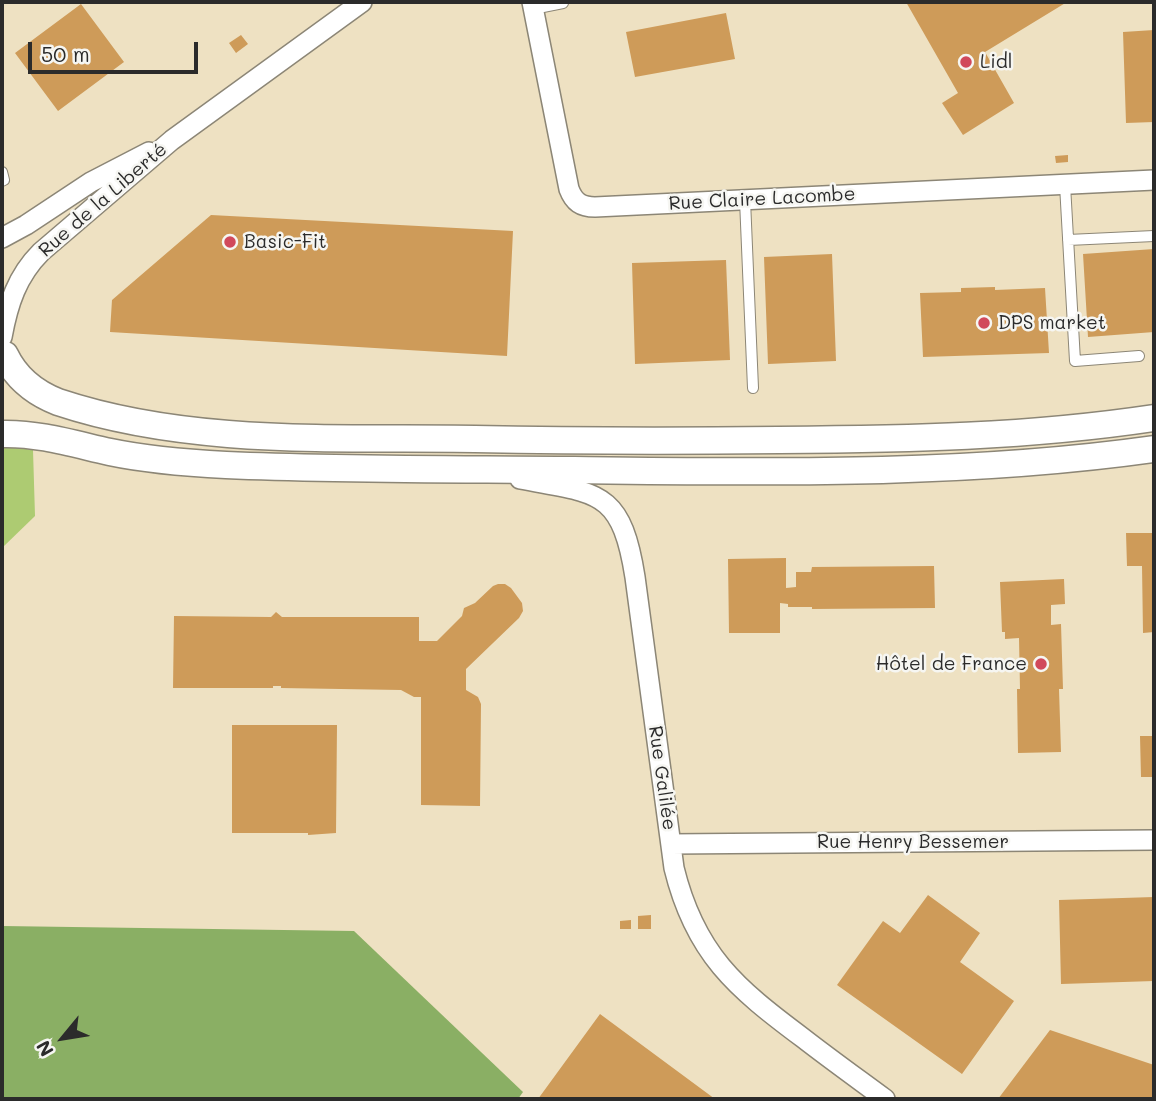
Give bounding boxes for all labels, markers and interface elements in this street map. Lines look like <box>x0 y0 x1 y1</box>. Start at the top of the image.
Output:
scale bar <box>32 28 201 72</box>
text: 50 m <box>41 40 90 67</box>
place label: Lidl <box>980 51 1013 73</box>
marker: Lidl <box>958 54 974 70</box>
street label: Rue de la Liberté <box>34 138 172 262</box>
street label: Rue Claire Lacombe <box>668 183 856 215</box>
place label: Basic-Fit <box>244 231 327 253</box>
marker: Basic-Fit <box>222 234 238 250</box>
place label: DPS market <box>998 312 1106 334</box>
marker: DPS market <box>976 315 992 331</box>
place label: Hôtel de France <box>876 653 1027 675</box>
marker: Hôtel de France <box>1033 656 1049 672</box>
street label: Rue Galilée <box>643 724 681 832</box>
street label: Rue Henry Bessemer <box>817 831 1009 853</box>
north arrow <box>28 1003 98 1073</box>
text: N <box>30 1036 59 1061</box>

